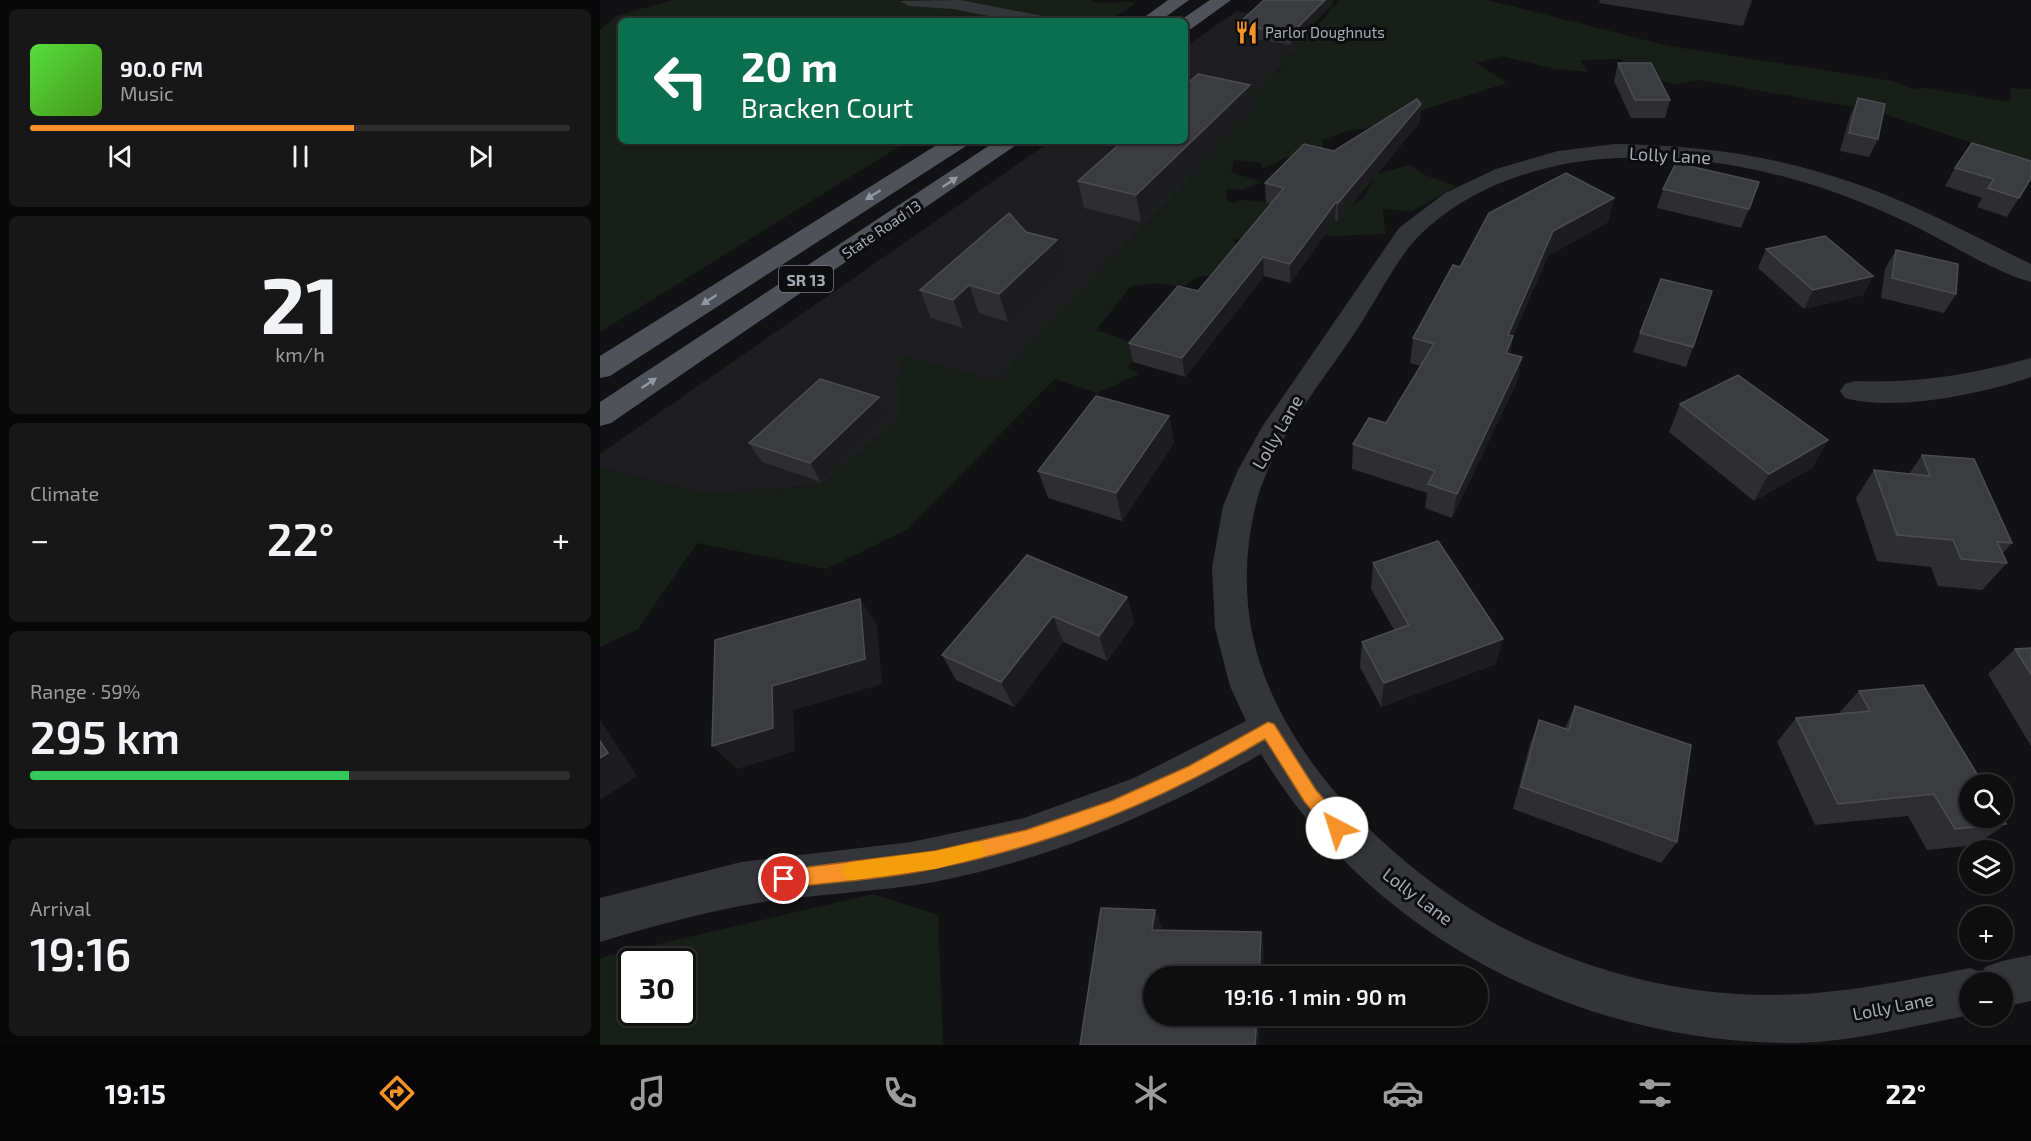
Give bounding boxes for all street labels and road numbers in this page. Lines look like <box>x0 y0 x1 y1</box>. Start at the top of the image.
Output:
street label: Lolly Lane <box>1628 142 1712 168</box>
street label: State Road 13 <box>838 196 924 262</box>
road number: SR 13 <box>779 266 833 292</box>
street label: Lolly Lane <box>1247 391 1307 473</box>
street label: Lolly Lane <box>1379 862 1457 930</box>
street label: Lolly Lane <box>1851 987 1935 1025</box>

